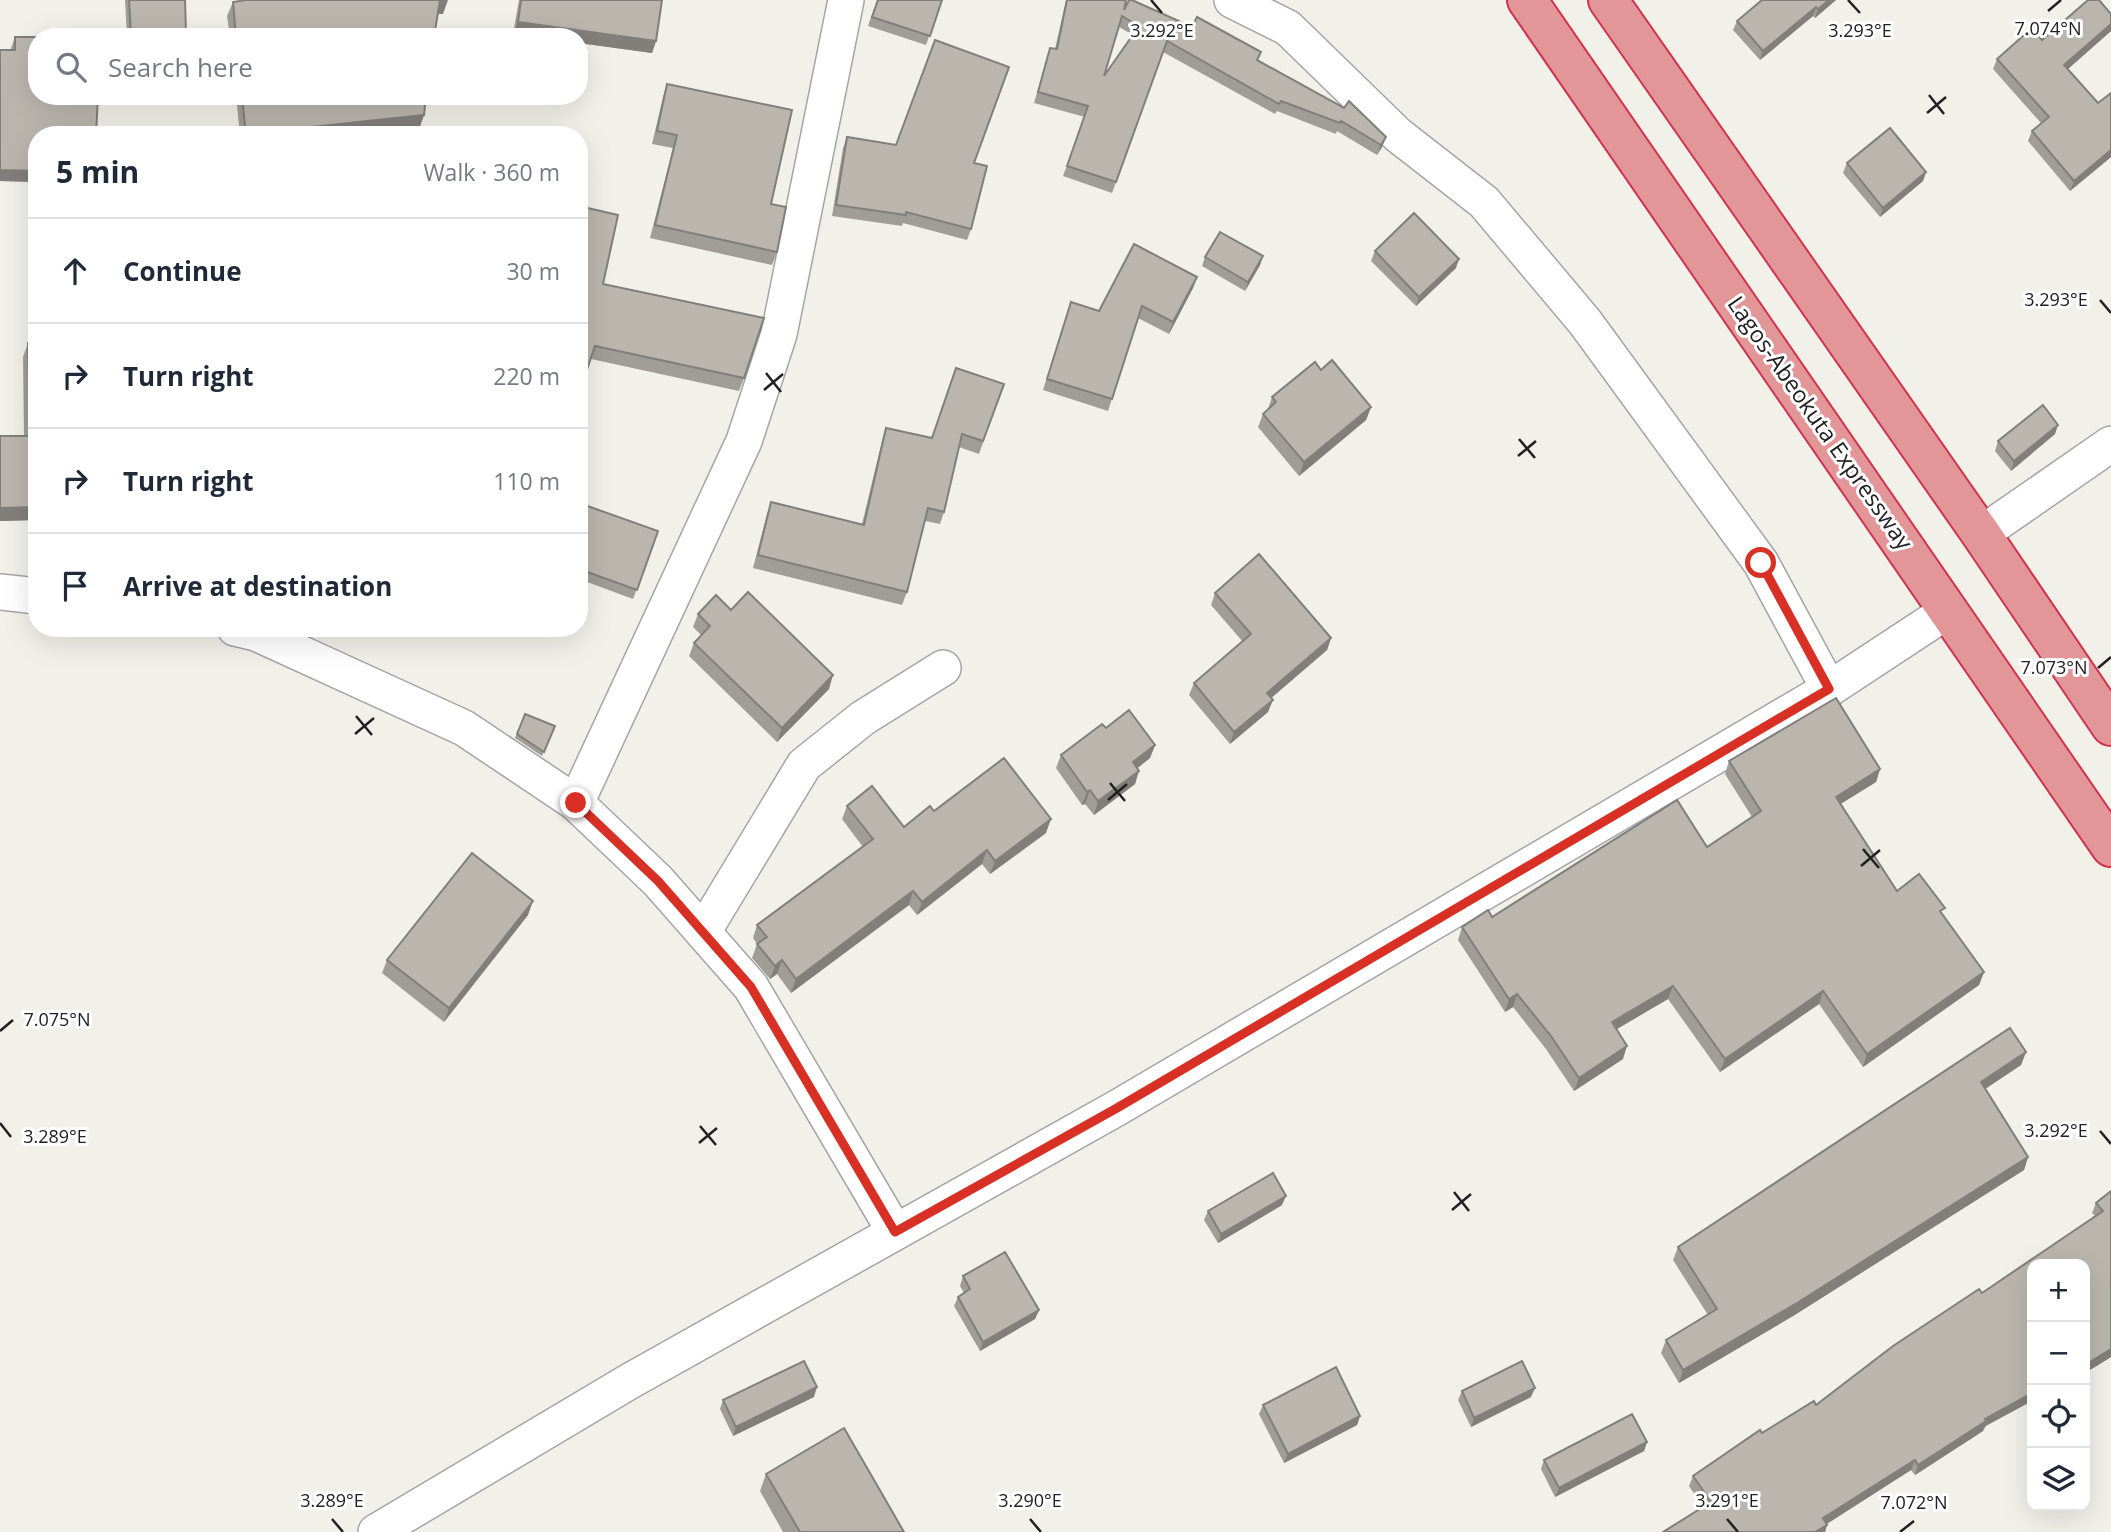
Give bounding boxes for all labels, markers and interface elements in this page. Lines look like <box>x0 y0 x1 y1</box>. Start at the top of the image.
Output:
text: 7.074°N <box>2014 16 2082 40</box>
text: 3.292°E <box>1130 18 1194 42</box>
text: 3.293°E <box>1828 18 1892 42</box>
search box <box>28 28 588 105</box>
icon: search <box>52 48 90 86</box>
text: Search here <box>108 49 253 85</box>
text: 5 min <box>56 151 139 192</box>
text: Walk · 360 m <box>423 156 560 188</box>
icon: ahead <box>56 252 94 290</box>
text: Continue <box>123 253 242 289</box>
text: 30 m <box>506 255 560 287</box>
text: 3.293°E <box>2024 287 2088 311</box>
street label: Lagos-Abeokuta Expressway <box>1721 289 1921 556</box>
icon: right <box>56 357 94 395</box>
text: Turn right <box>123 358 254 394</box>
text: 220 m <box>493 360 560 392</box>
icon: right <box>56 462 94 500</box>
text: Turn right <box>123 463 254 499</box>
text: 110 m <box>493 465 560 497</box>
route start <box>1745 547 1776 578</box>
icon: arrive <box>56 567 94 605</box>
text: Arrive at destination <box>123 568 392 604</box>
text: 7.073°N <box>2020 655 2088 679</box>
route end <box>560 787 591 818</box>
text: 7.075°N <box>23 1007 91 1031</box>
text: 3.292°E <box>2024 1118 2088 1142</box>
text: 3.289°E <box>23 1124 87 1148</box>
map controls <box>2027 1259 2090 1511</box>
button: + <box>2027 1259 2090 1322</box>
button: − <box>2027 1322 2090 1385</box>
button: locate <box>2027 1385 2090 1448</box>
button: layers <box>2027 1448 2090 1511</box>
text: 3.289°E <box>300 1488 364 1512</box>
text: 3.290°E <box>998 1488 1062 1512</box>
text: 3.291°E <box>1695 1488 1759 1512</box>
text: 7.072°N <box>1880 1490 1948 1514</box>

